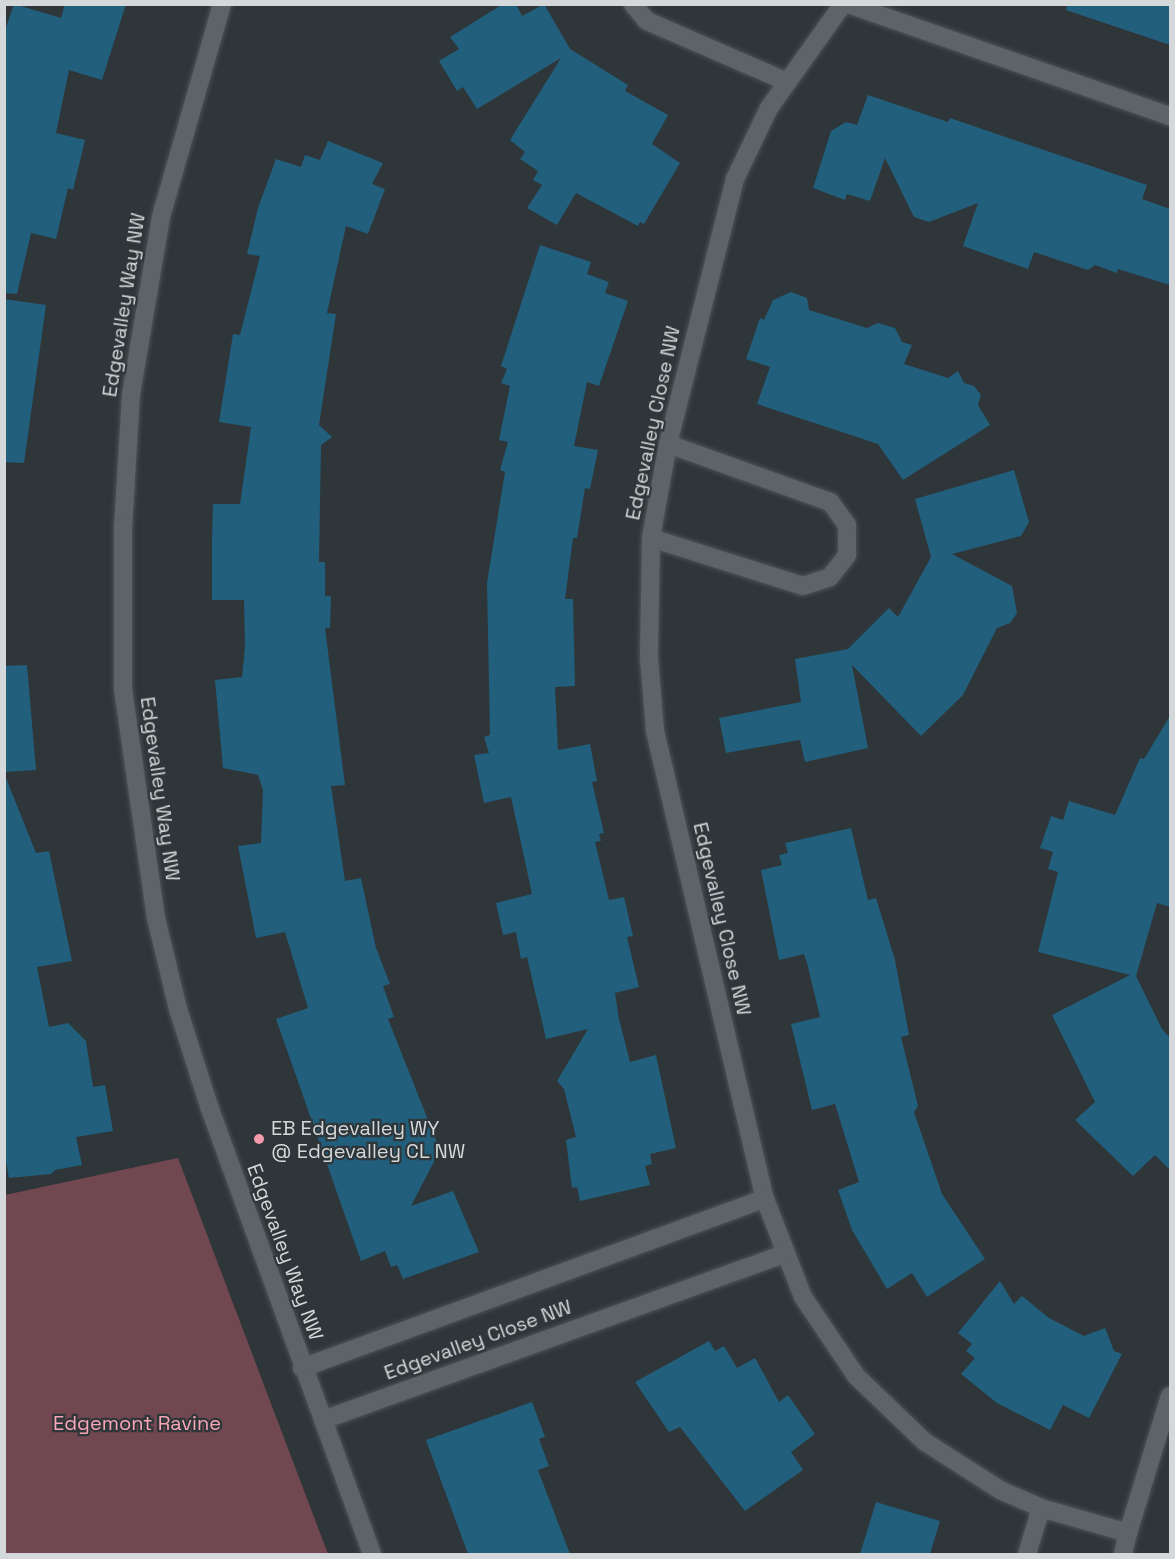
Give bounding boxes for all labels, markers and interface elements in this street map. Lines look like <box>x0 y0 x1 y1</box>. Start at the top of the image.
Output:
street label: Edgevalley Way NW <box>98 211 150 399</box>
street label: Edgevalley Close NW <box>621 324 685 522</box>
street label: Edgevalley Way NW <box>135 695 185 883</box>
street label: Edgevalley Close NW <box>688 820 756 1018</box>
place label: EB Edgevalley WY @ Edgevalley CL NW <box>271 1116 466 1163</box>
marker: EB Edgevalley WY @ Edgevalley CL NW <box>252 1132 266 1146</box>
street label: Edgevalley Way NW <box>242 1160 328 1344</box>
street label: Edgevalley Close NW <box>381 1295 575 1385</box>
park label: Edgemont Ravine <box>53 1411 221 1435</box>

